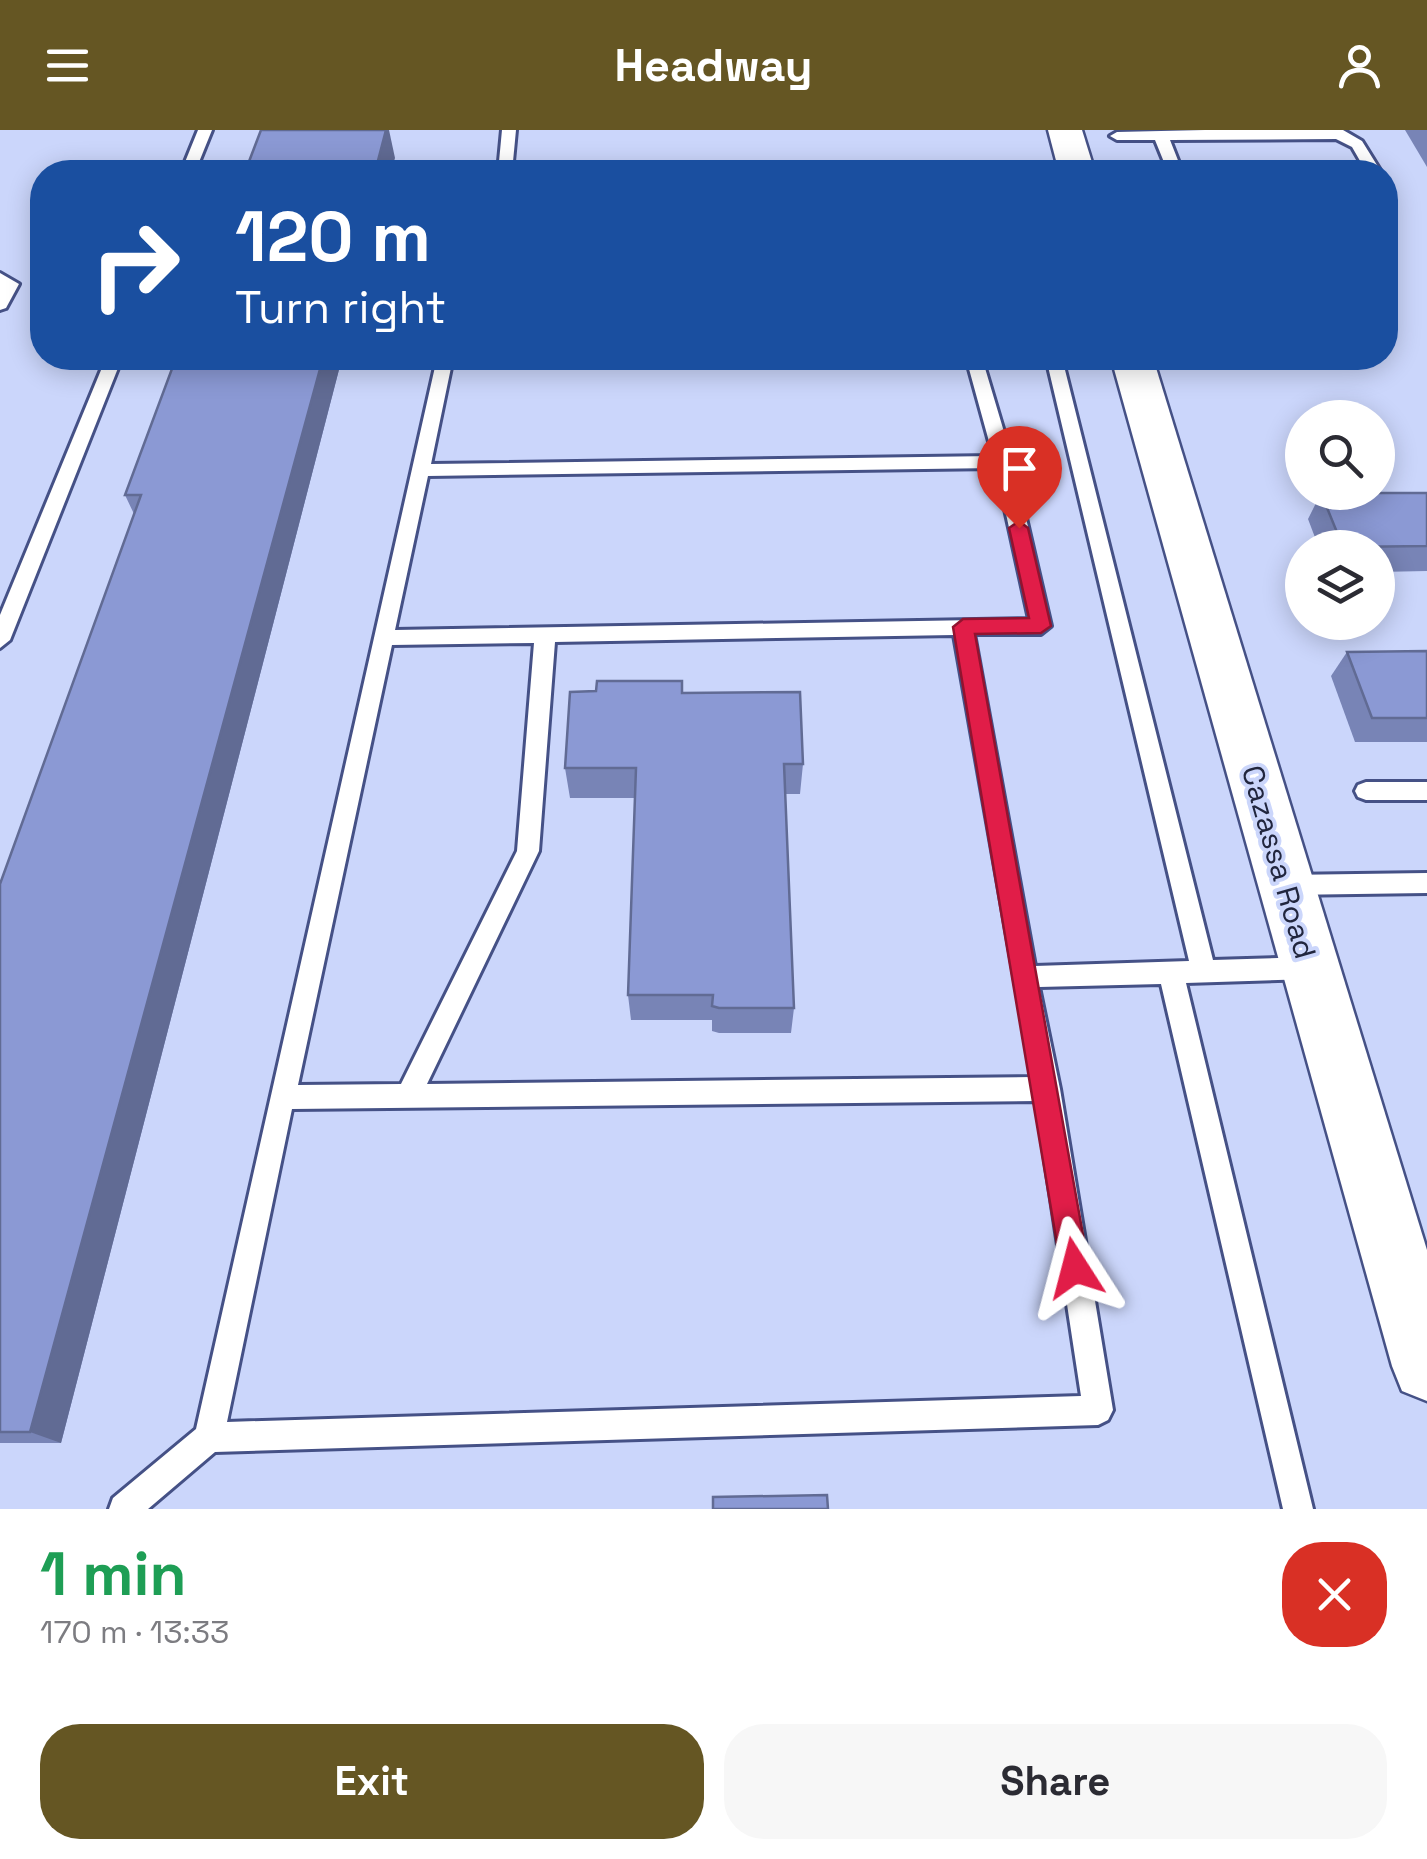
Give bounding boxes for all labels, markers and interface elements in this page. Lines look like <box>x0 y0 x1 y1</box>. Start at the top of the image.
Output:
text: Headway <box>614 37 813 94</box>
icon: menu <box>40 38 95 93</box>
icon: person <box>1332 38 1387 93</box>
text: 120 m <box>235 192 431 281</box>
icon: right <box>70 200 200 330</box>
text: Turn right <box>235 279 446 336</box>
map controls <box>1285 400 1395 640</box>
button: search <box>1285 400 1395 510</box>
pin <box>977 426 1062 529</box>
icon: arrive <box>992 441 1047 496</box>
button: layers <box>1285 530 1395 640</box>
street label: Cazassa Road <box>1233 761 1325 963</box>
position arrow <box>1023 1216 1127 1320</box>
text: 1 min <box>40 1536 187 1613</box>
button: close <box>1282 1542 1387 1647</box>
text: 170 m · 13:33 <box>40 1612 229 1652</box>
button: Exit <box>40 1724 704 1839</box>
button: Share <box>724 1724 1387 1839</box>

